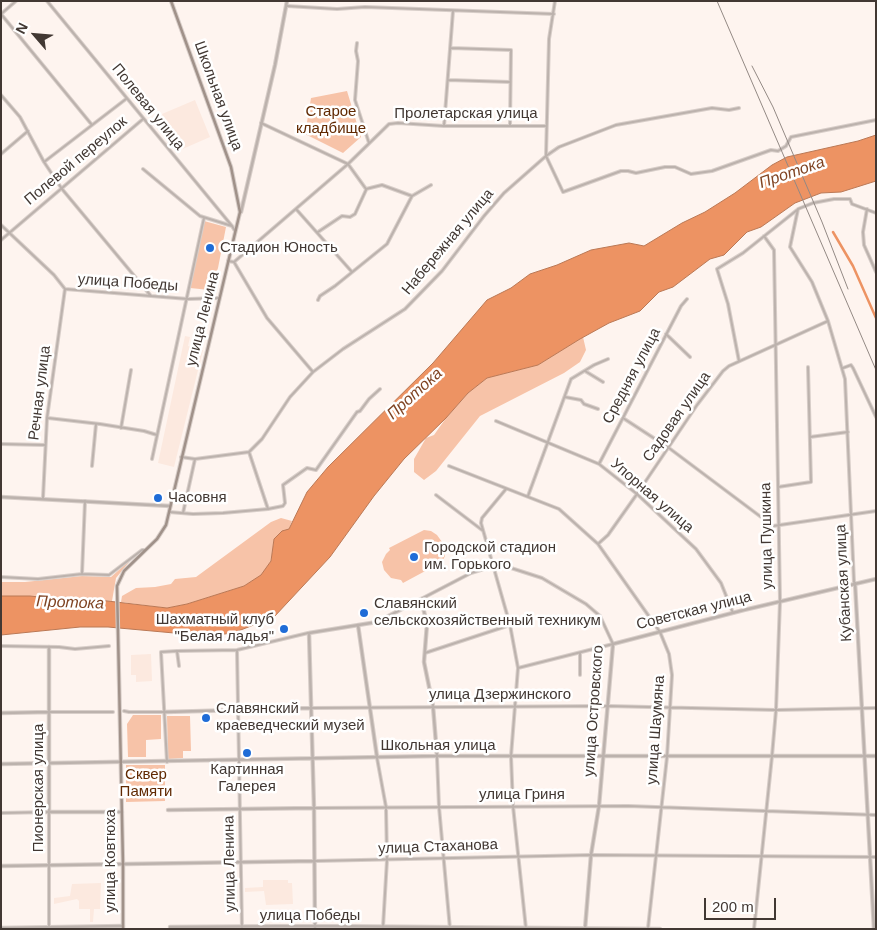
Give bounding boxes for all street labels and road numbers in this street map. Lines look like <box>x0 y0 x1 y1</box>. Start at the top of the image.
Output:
street label: Школьная улица <box>190 39 246 153</box>
street label: Полевая улица <box>108 60 188 154</box>
street label: Пролетарская улица <box>394 105 538 123</box>
street label: Полевой переулок <box>21 113 131 209</box>
street label: Набережная улица <box>398 185 498 299</box>
street label: улица Ленина <box>183 270 223 368</box>
street label: улица Победы <box>77 271 179 295</box>
street label: Средняя улица <box>599 325 665 427</box>
street label: Речная улица <box>25 345 55 441</box>
street label: Садовая улица <box>639 368 715 466</box>
street label: Упорная улица <box>607 455 697 537</box>
street label: улица Пушкина <box>757 482 777 590</box>
street label: Кубанская улица <box>832 524 856 642</box>
street label: Советская улица <box>635 588 753 634</box>
street label: улица Островского <box>580 645 608 777</box>
street label: улица Шаумяна <box>643 675 669 785</box>
street label: улица Дзержинского <box>429 686 571 704</box>
street label: Пионерская улица <box>30 724 48 852</box>
street label: Школьная улица <box>380 737 496 755</box>
street label: улица Гриня <box>479 786 565 804</box>
street label: улица Ковтюха <box>102 809 120 913</box>
street label: улица Ленина <box>220 815 240 913</box>
street label: улица Стаханова <box>378 836 498 858</box>
street label: улица Победы <box>260 907 360 925</box>

